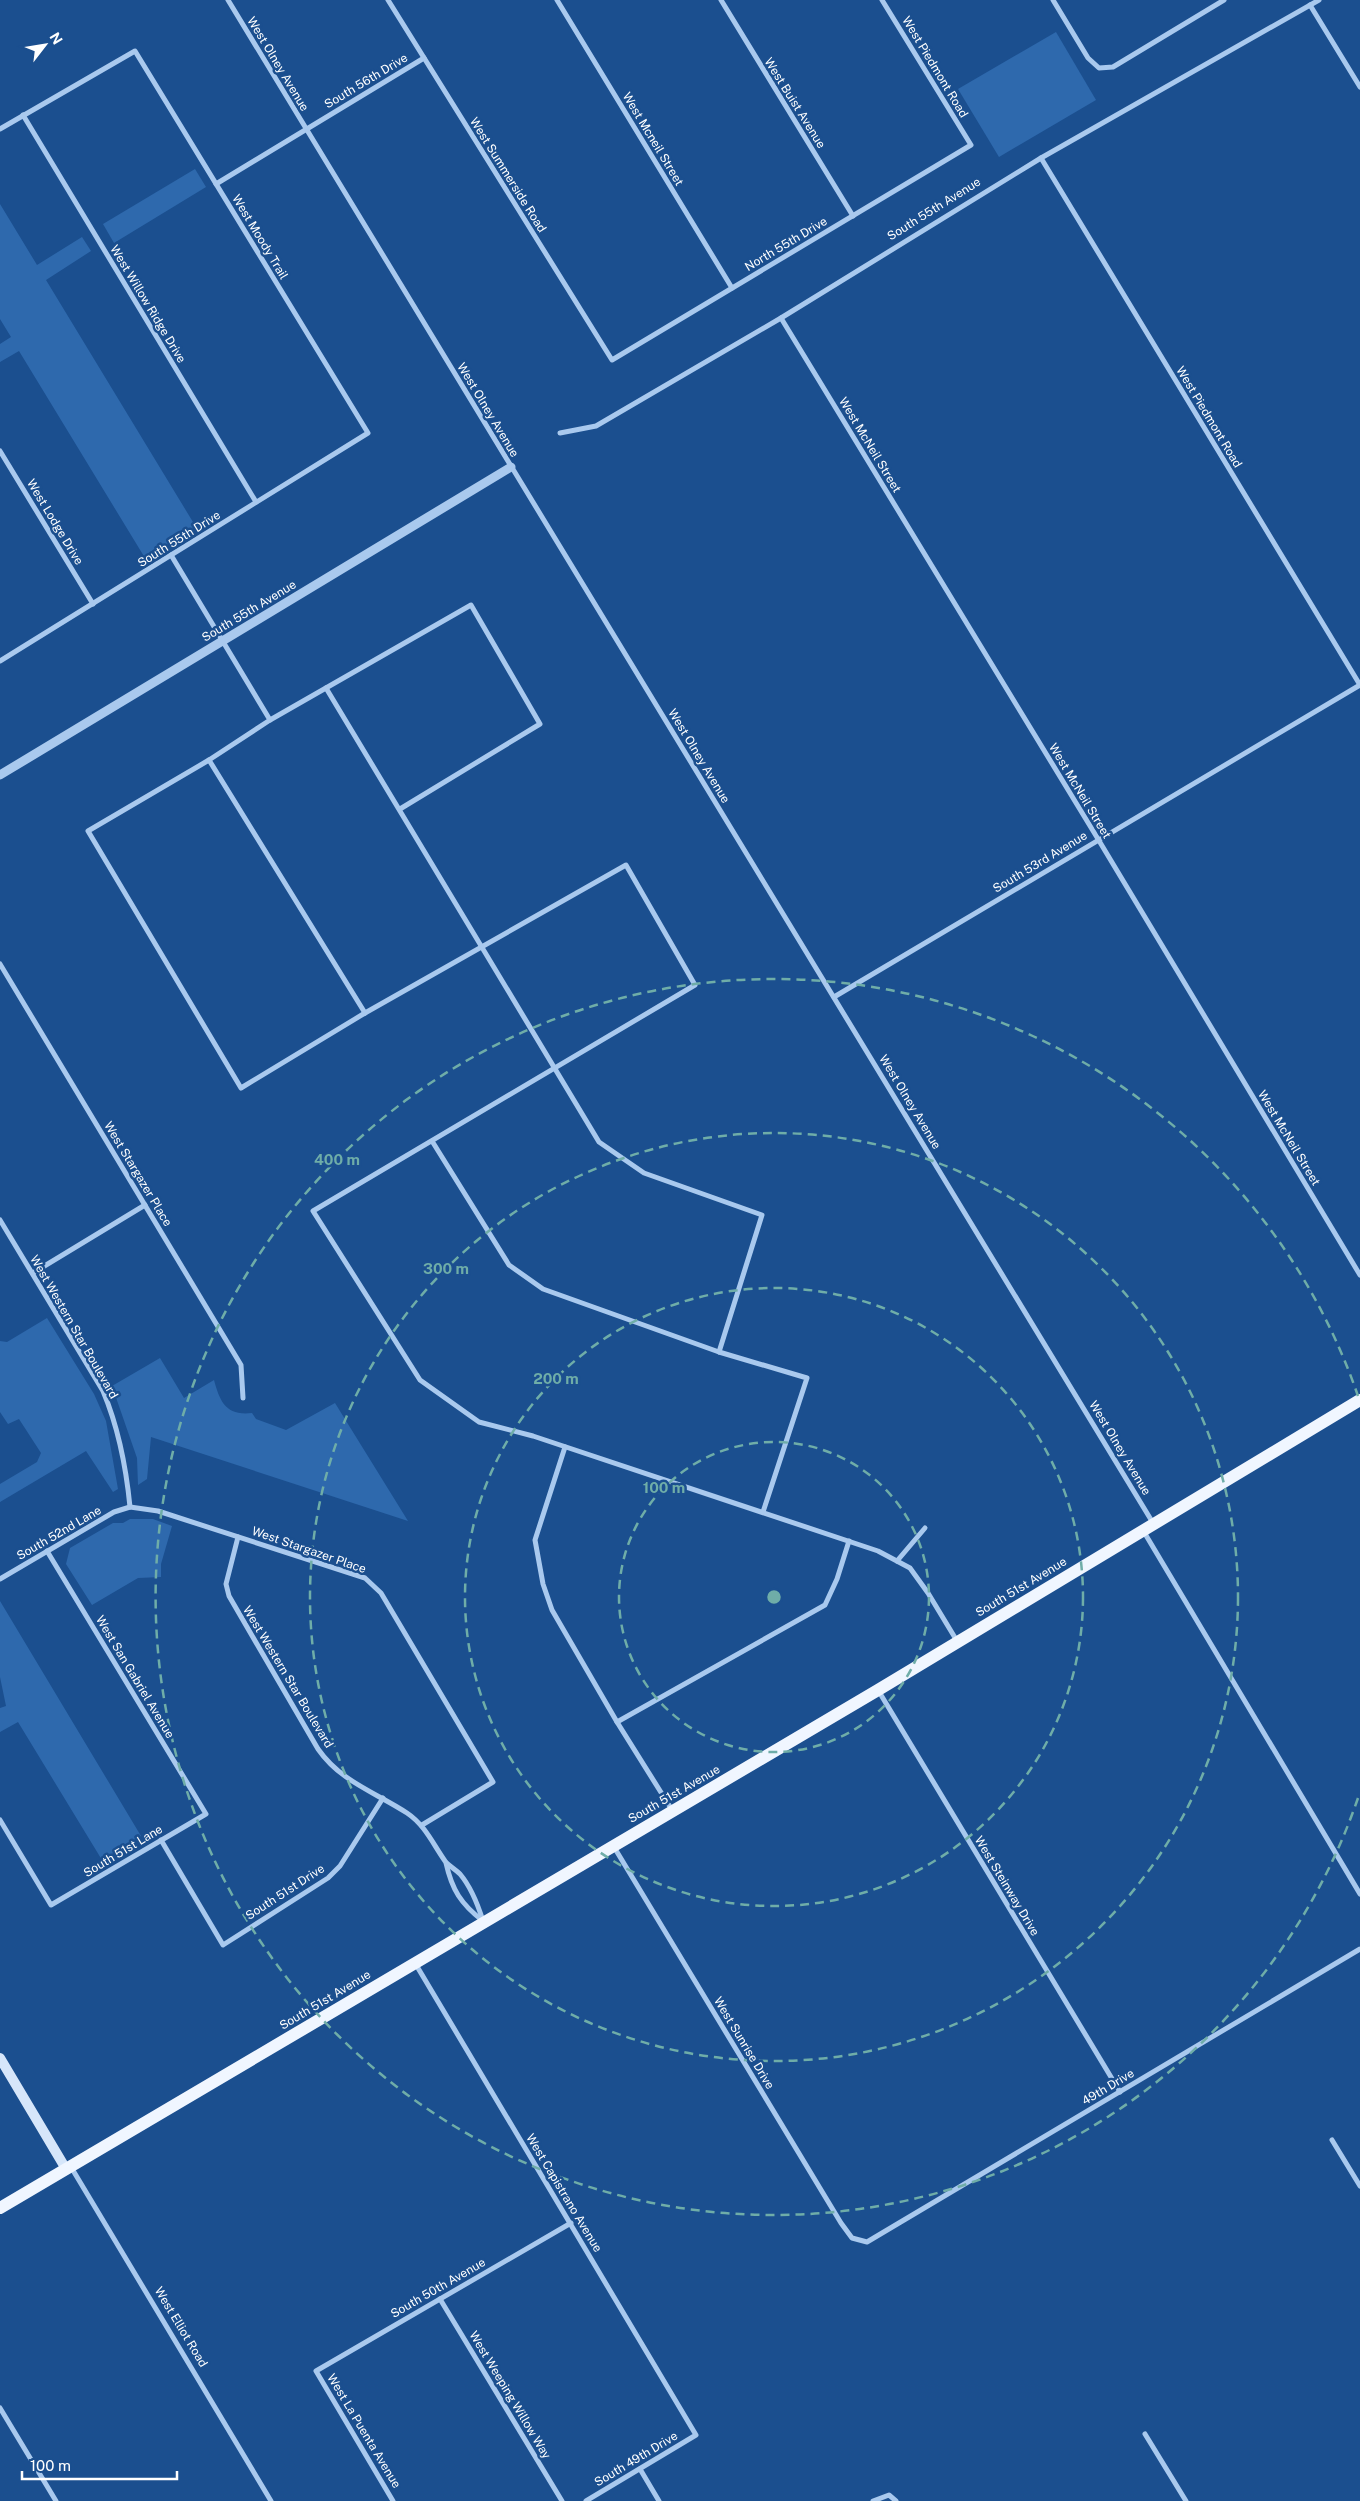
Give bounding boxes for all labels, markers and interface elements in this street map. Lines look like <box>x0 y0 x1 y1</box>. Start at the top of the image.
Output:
street label: West Olney Avenue <box>244 14 312 114</box>
street label: West Piedmont Road <box>899 14 971 120</box>
north arrow <box>20 20 70 70</box>
text: N <box>46 29 66 47</box>
street label: South 56th Drive <box>322 51 410 111</box>
street label: West Buist Avenue <box>762 55 829 151</box>
street label: West Mcneil Street <box>620 90 687 189</box>
street label: West Summerside Road <box>467 115 549 235</box>
street label: South 55th Avenue <box>885 175 983 243</box>
street label: West Moody Trail <box>229 192 291 282</box>
street label: North 55th Drive <box>742 214 830 274</box>
street label: West Willow Ridge Drive <box>107 243 189 366</box>
street label: West Olney Avenue <box>454 360 522 460</box>
street label: West Piedmont Road <box>1173 364 1245 470</box>
street label: West McNeil Street <box>836 395 904 495</box>
street label: West Lodge Drive <box>24 477 86 568</box>
street label: South 55th Drive <box>135 508 223 570</box>
street label: South 55th Avenue <box>199 577 299 645</box>
street label: West Olney Avenue <box>665 706 733 806</box>
street label: West McNeil Street <box>1046 741 1114 841</box>
street label: South 53rd Avenue <box>990 828 1090 896</box>
street label: West Olney Avenue <box>876 1052 944 1152</box>
street label: West McNeil Street <box>1255 1088 1323 1188</box>
street label: West Stargazer Place <box>101 1119 175 1229</box>
text: 400 m <box>314 1151 360 1168</box>
street label: West Western Star Boulevard <box>27 1253 121 1401</box>
text: 300 m <box>423 1260 469 1277</box>
text: 200 m <box>533 1370 579 1387</box>
street label: West Olney Avenue <box>1086 1398 1154 1498</box>
text: 100 m <box>643 1479 685 1496</box>
street label: South 52nd Lane <box>14 1503 104 1563</box>
street label: West Stargazer Place <box>250 1524 368 1576</box>
street label: South 51st Avenue <box>973 1554 1069 1620</box>
centre of rings <box>765 1588 783 1606</box>
street label: West Western Star Boulevard <box>240 1603 336 1751</box>
street label: West San Gabriel Avenue <box>93 1613 177 1741</box>
street label: South 51st Avenue <box>626 1762 723 1826</box>
street label: South 51st Lane <box>81 1822 165 1880</box>
street label: West Steinway Drive <box>972 1834 1042 1939</box>
street label: South 51st Drive <box>243 1861 327 1923</box>
street label: South 51st Avenue <box>277 1967 373 2033</box>
street label: West Sunrise Drive <box>711 1994 777 2092</box>
street label: 49th Drive <box>1079 2066 1137 2108</box>
street label: West Capistrano Avenue <box>523 2131 605 2255</box>
street label: South 50th Avenue <box>388 2255 488 2321</box>
street label: West Elliot Road <box>152 2284 210 2370</box>
street label: West Weeping Willow Way <box>466 2329 554 2462</box>
street label: West La Puenta Avenue <box>324 2371 404 2491</box>
street label: South 49th Drive <box>592 2429 680 2489</box>
scale bar <box>22 2448 178 2480</box>
text: 100 m <box>30 2457 71 2474</box>

